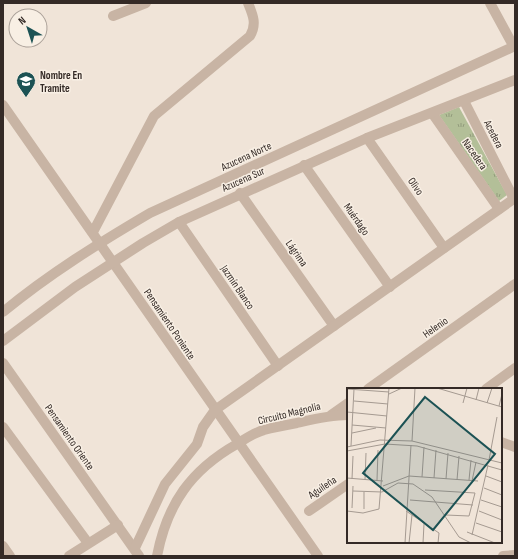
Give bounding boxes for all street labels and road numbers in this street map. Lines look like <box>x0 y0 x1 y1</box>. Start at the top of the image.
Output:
street label: Acedera <box>481 117 506 150</box>
street label: Nacedera <box>459 136 490 172</box>
street label: Azucena Norte <box>218 139 273 174</box>
street label: Azucena Sur <box>219 164 267 195</box>
street label: Olivo <box>405 175 426 198</box>
street label: Muérdago <box>341 201 373 238</box>
street label: Lágrima <box>283 238 310 269</box>
street label: Jazmín Blanco <box>217 262 257 312</box>
street label: Pensamiento Poniente <box>141 286 198 362</box>
street label: Helenio <box>420 314 451 341</box>
street label: Circuito Magnolia <box>257 399 322 428</box>
street label: Pensamiento Oriente <box>42 402 97 473</box>
street label: Aguileña <box>305 473 339 502</box>

